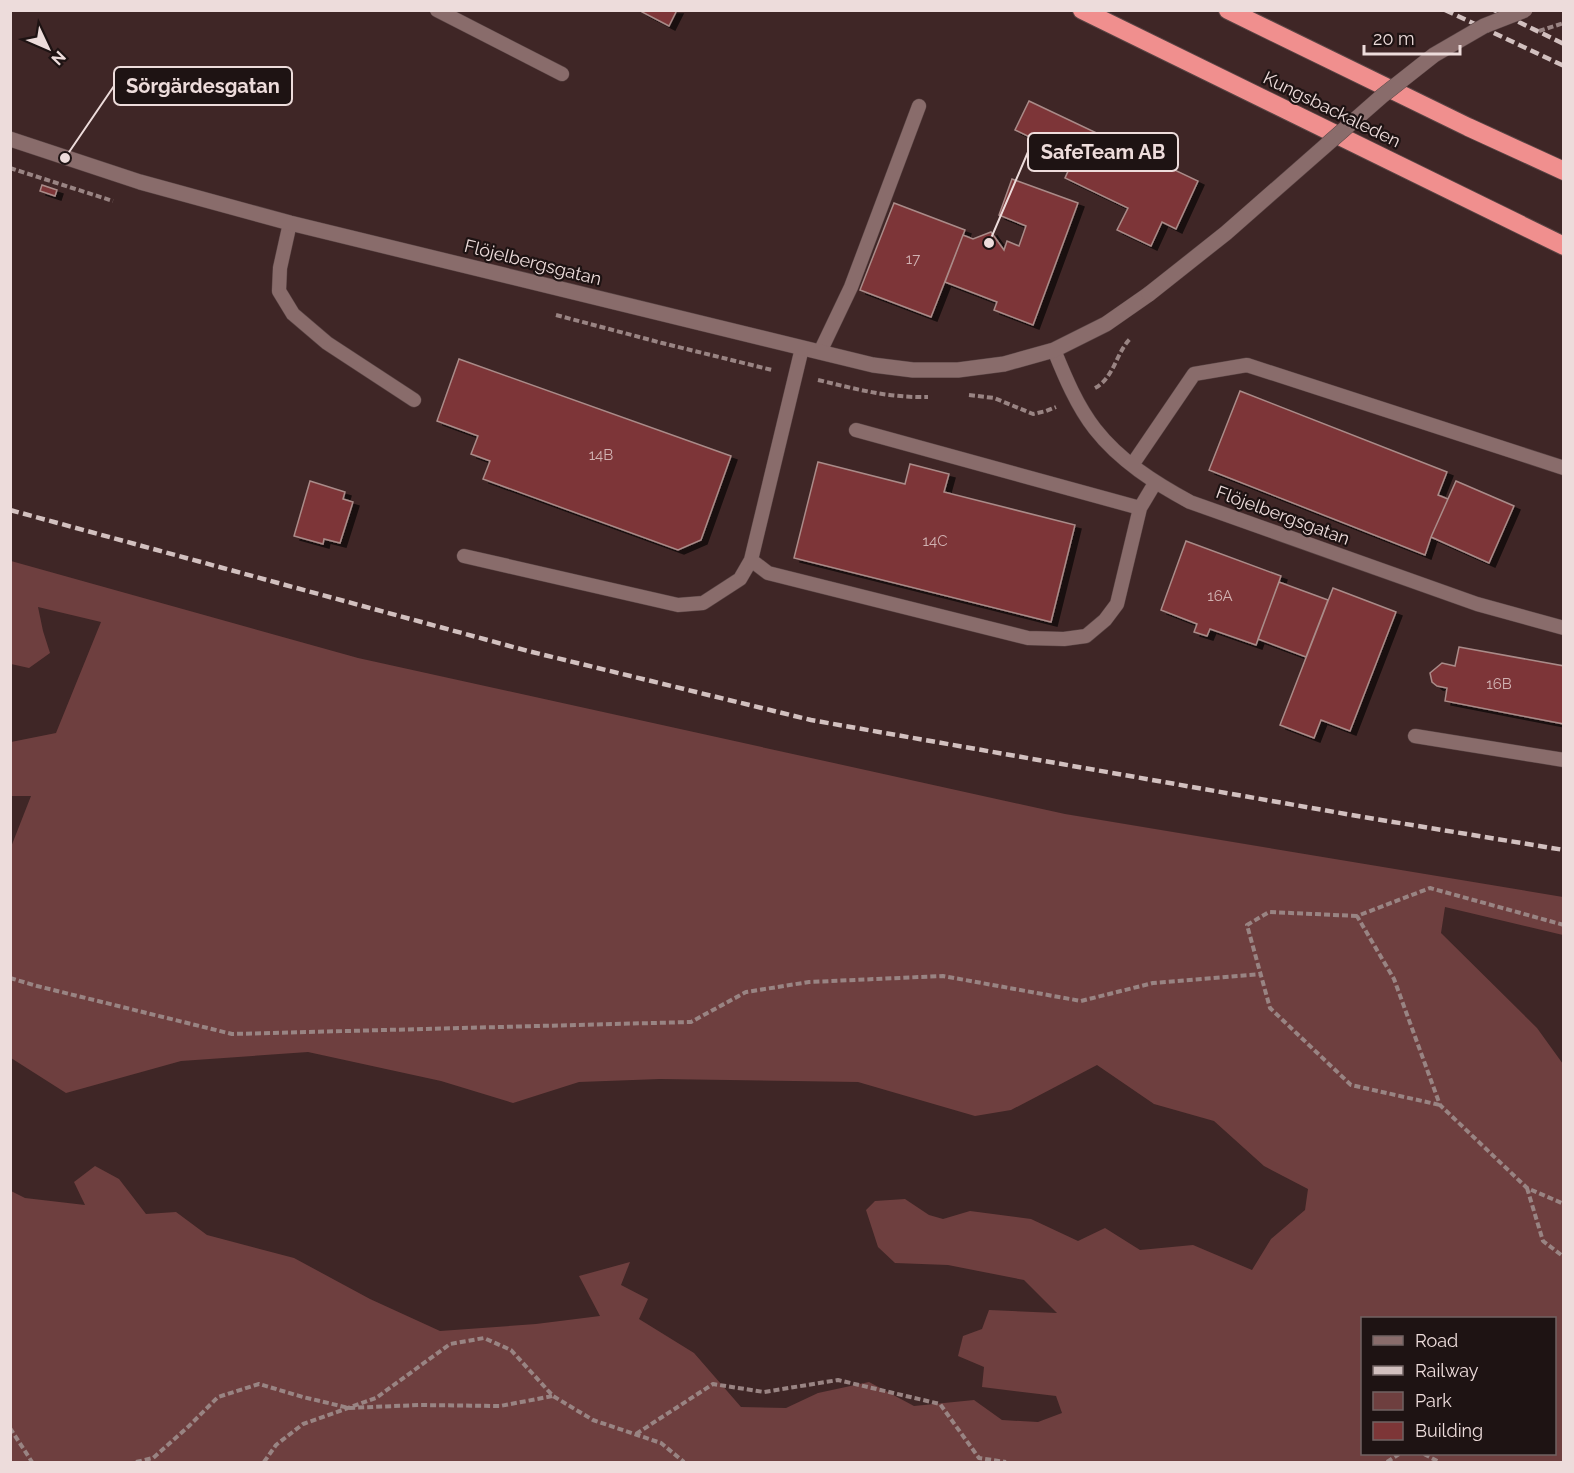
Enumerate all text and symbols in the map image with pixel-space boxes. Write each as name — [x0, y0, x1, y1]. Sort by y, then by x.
north arrow — [18, 18, 78, 78]
scale bar — [1364, 18, 1460, 56]
text: 20 m — [1373, 28, 1415, 49]
text: N — [47, 47, 70, 69]
callout: Sörgärdesgatan — [114, 67, 292, 105]
street label: Kungsbackaleden — [1260, 67, 1404, 151]
text: Sörgärdesgatan — [126, 74, 280, 98]
callout: SafeTeam AB — [1028, 133, 1178, 171]
text: SafeTeam AB — [1041, 140, 1165, 164]
street label: Flöjelbergsgatan — [462, 235, 604, 289]
house number: 17 — [906, 250, 920, 268]
house number: 14B — [589, 446, 613, 464]
street label: Flöjelbergsgatan — [1213, 481, 1353, 549]
house number: 14C — [923, 532, 947, 550]
house number: 16A — [1207, 587, 1233, 605]
house number: 16B — [1486, 675, 1512, 693]
legend — [1361, 1317, 1556, 1455]
text: Road — [1415, 1330, 1458, 1351]
text: Railway — [1415, 1360, 1479, 1381]
text: Park — [1415, 1390, 1452, 1411]
text: Building — [1415, 1420, 1483, 1441]

